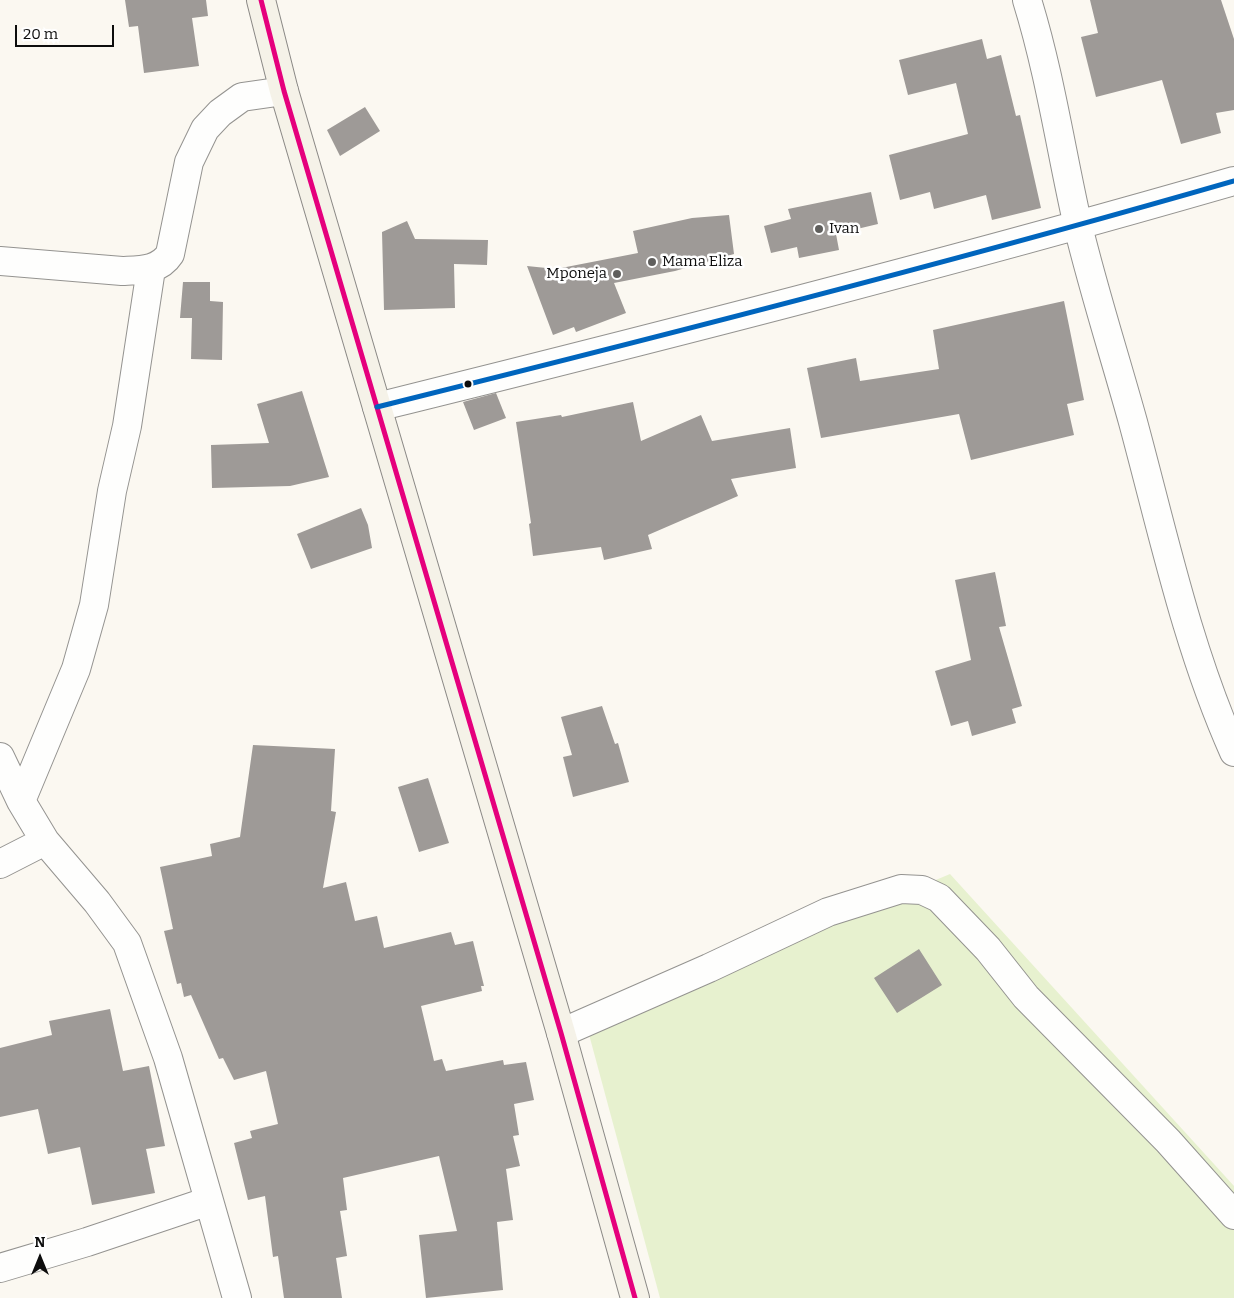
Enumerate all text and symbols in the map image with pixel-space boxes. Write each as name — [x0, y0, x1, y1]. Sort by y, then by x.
scale bar — [18, 15, 116, 47]
text: 20 m — [23, 25, 58, 43]
place label: Ivan — [829, 220, 859, 238]
marker: Ivan — [813, 223, 825, 235]
place label: Mama Eliza — [662, 253, 742, 271]
marker: Mama Eliza — [646, 256, 658, 268]
place label: Mponeja — [546, 265, 607, 283]
marker: Mponeja — [611, 268, 623, 280]
unlabelled marker — [463, 379, 473, 389]
north arrow — [15, 1233, 65, 1283]
text: N — [35, 1234, 45, 1251]

